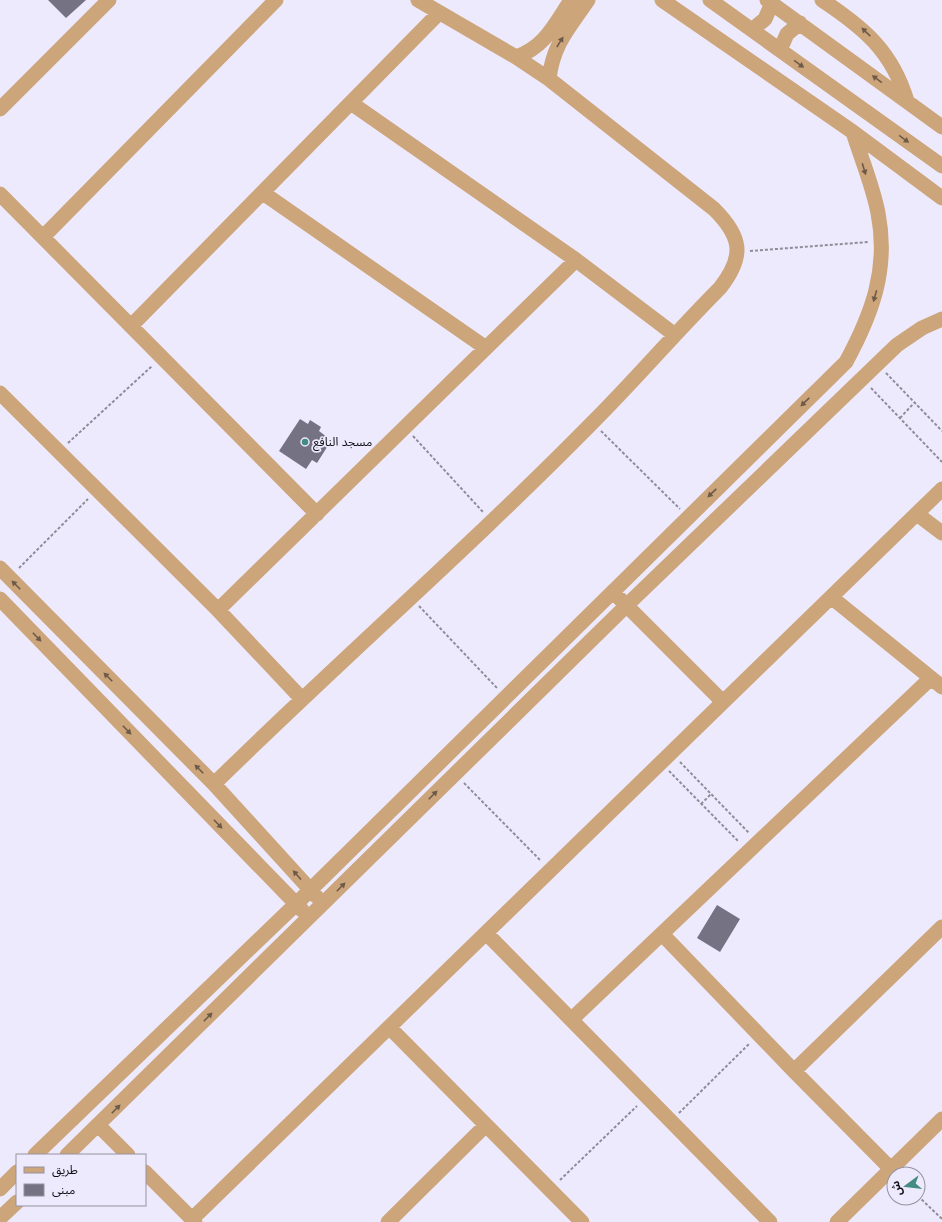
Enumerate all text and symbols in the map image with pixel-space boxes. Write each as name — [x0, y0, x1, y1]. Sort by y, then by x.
one-way arrow — [861, 27, 871, 37]
one-way arrow — [556, 36, 563, 48]
one-way arrow — [793, 60, 804, 68]
one-way arrow — [871, 75, 882, 83]
one-way arrow — [899, 135, 910, 143]
one-way arrow — [861, 163, 867, 175]
one-way arrow — [872, 290, 878, 302]
one-way arrow — [800, 397, 810, 407]
place label: مسجد النافع — [313, 434, 372, 451]
marker: مسجد النافع — [300, 437, 310, 447]
one-way arrow — [707, 488, 717, 498]
one-way arrow — [12, 580, 21, 590]
one-way arrow — [32, 632, 42, 642]
one-way arrow — [103, 672, 113, 682]
one-way arrow — [123, 725, 132, 735]
one-way arrow — [194, 764, 204, 774]
one-way arrow — [428, 790, 438, 800]
one-way arrow — [213, 819, 223, 829]
one-way arrow — [292, 870, 302, 880]
one-way arrow — [336, 882, 346, 892]
one-way arrow — [203, 1013, 213, 1022]
one-way arrow — [111, 1104, 121, 1114]
legend — [16, 1154, 146, 1206]
text: طريق — [52, 1162, 78, 1178]
north arrow — [886, 1166, 926, 1206]
text: ش — [888, 1179, 905, 1198]
text: مبنى — [52, 1182, 75, 1197]

